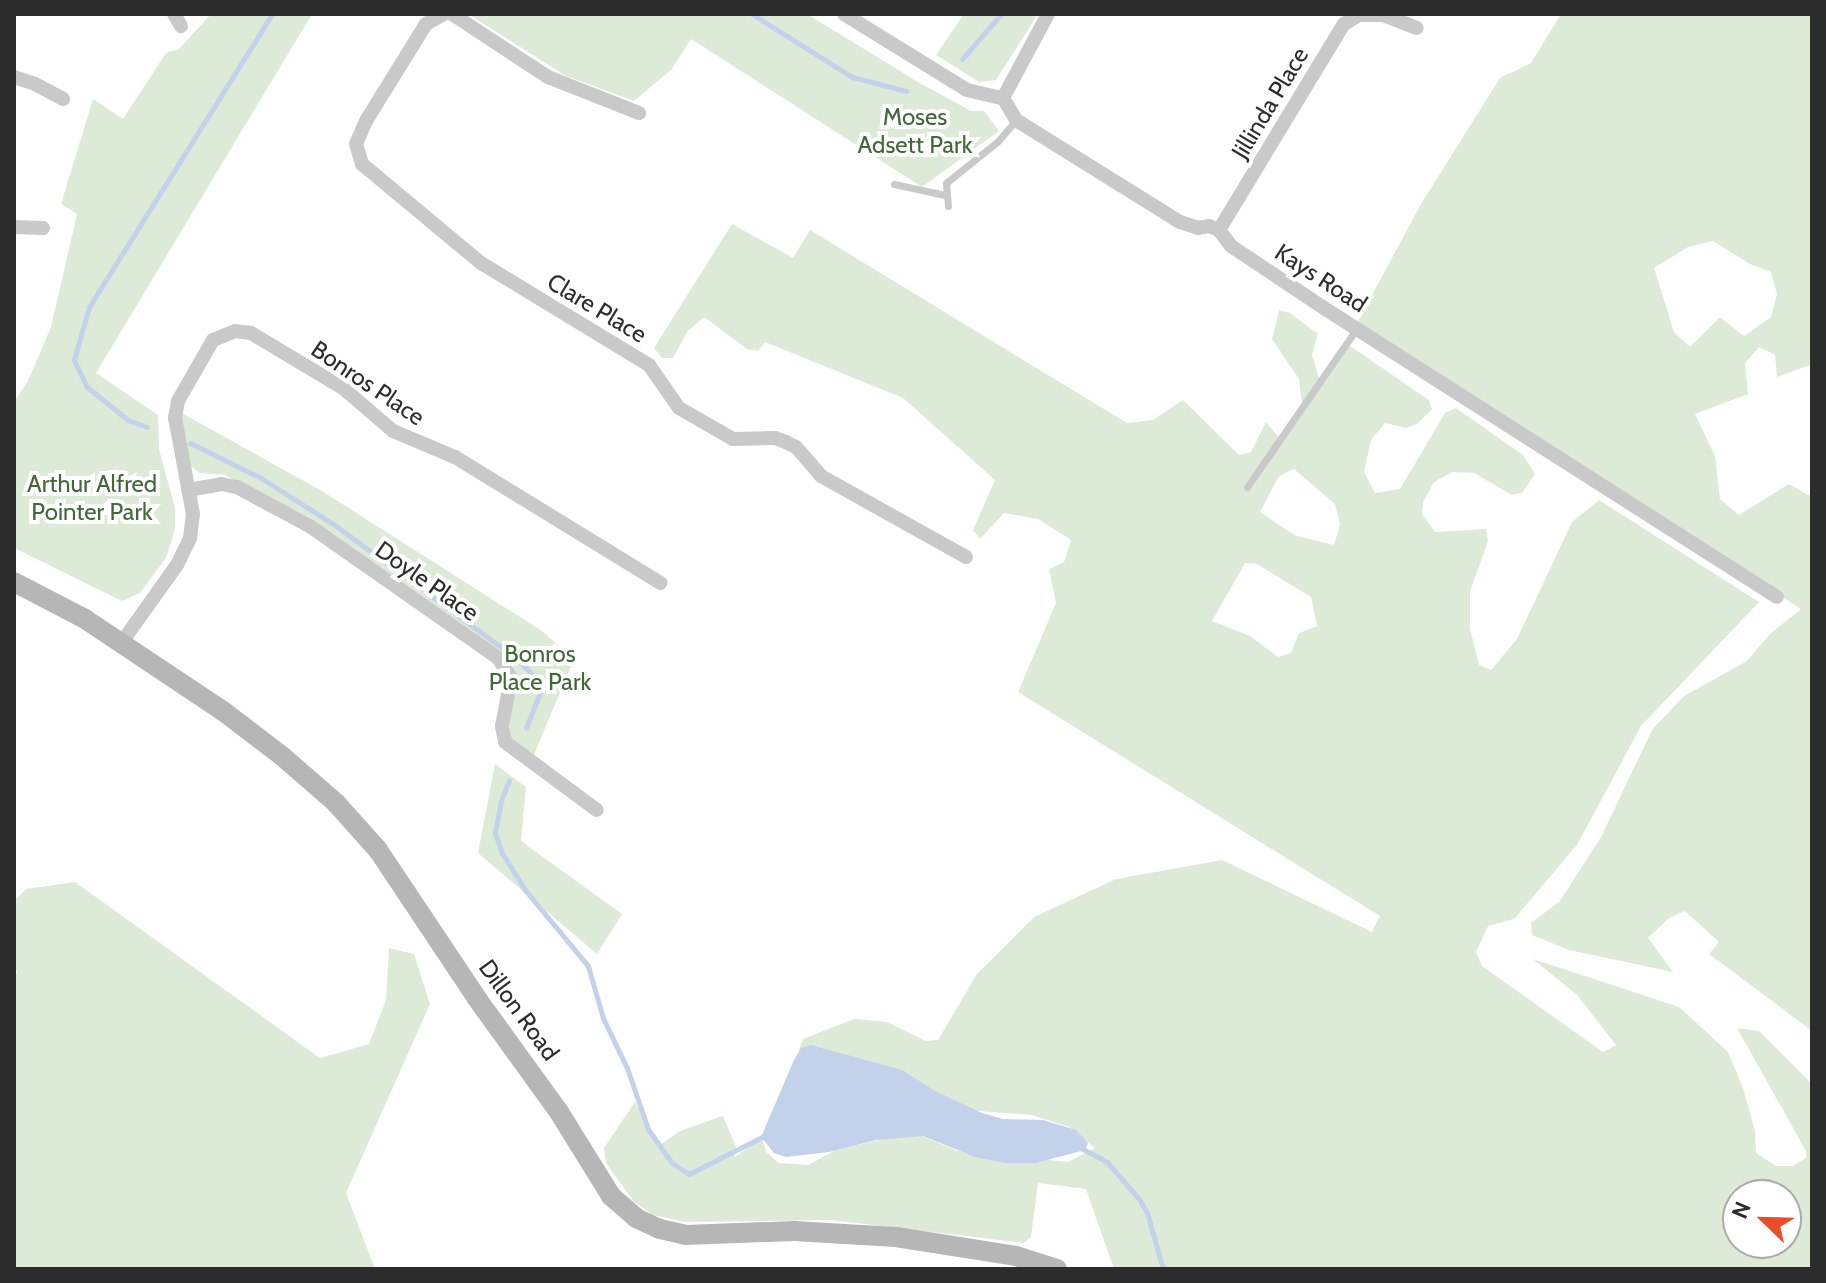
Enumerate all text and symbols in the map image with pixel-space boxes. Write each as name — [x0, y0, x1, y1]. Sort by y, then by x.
street label: Jillinda Place — [1225, 42, 1315, 164]
park label: Moses Adsett Park — [858, 103, 972, 159]
street label: Kays Road — [1270, 238, 1372, 318]
street label: Clare Place — [542, 267, 652, 349]
street label: Bonros Place — [306, 335, 430, 431]
park label: Arthur Alfred Pointer Park — [27, 470, 157, 526]
street label: Doyle Place — [370, 535, 484, 627]
park label: Bonros Place Park — [489, 640, 591, 696]
street label: Dillon Road — [473, 954, 565, 1066]
north arrow — [1722, 1179, 1802, 1259]
text: N — [1726, 1198, 1757, 1223]

